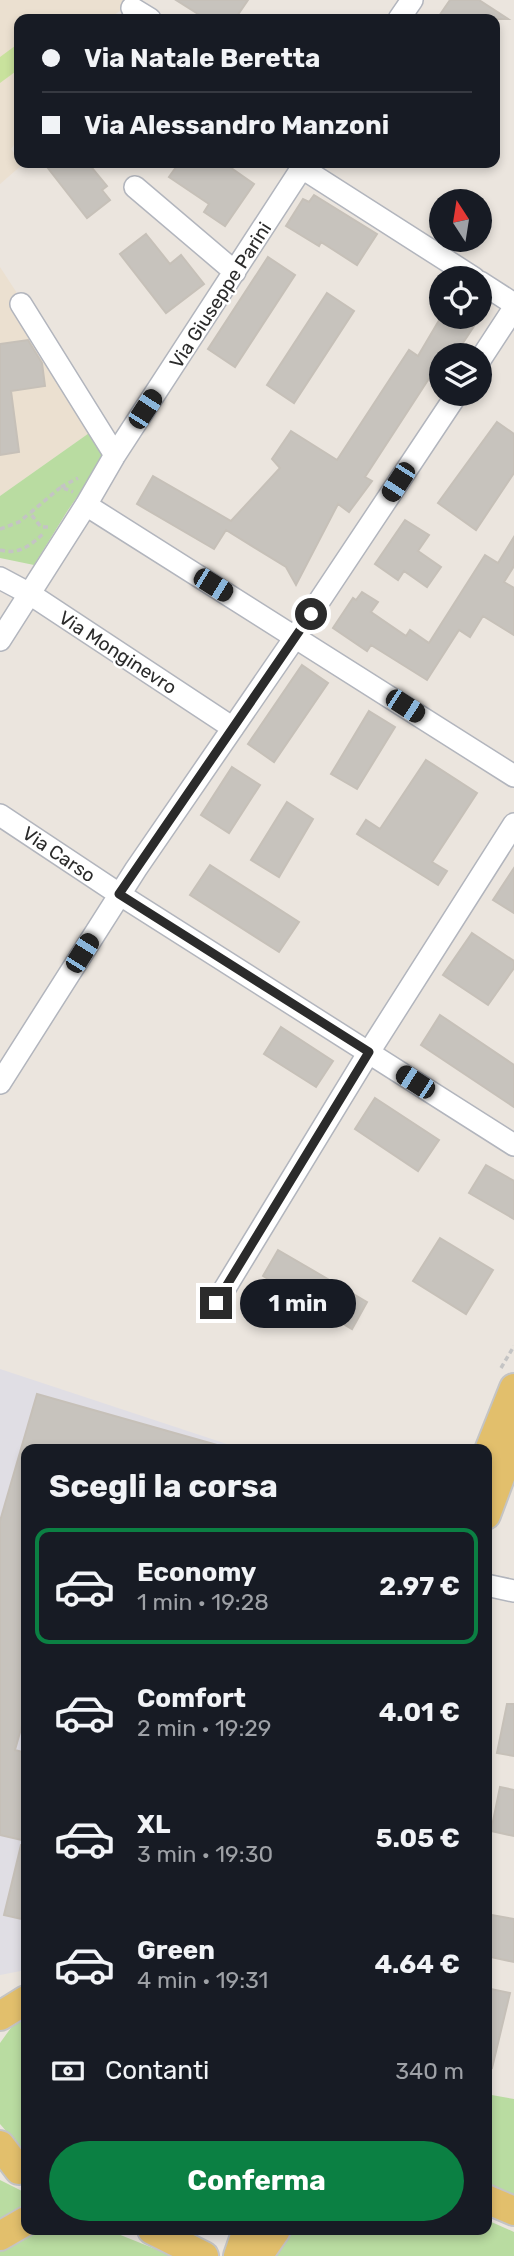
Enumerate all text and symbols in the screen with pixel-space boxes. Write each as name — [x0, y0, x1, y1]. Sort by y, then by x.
text: Via Natale Beretta — [84, 43, 320, 74]
text: Via Alessandro Manzoni — [84, 110, 389, 141]
north arrow — [429, 189, 492, 252]
map controls — [429, 189, 492, 406]
street label: Via Giuseppe Parini — [165, 218, 276, 373]
button: locate — [429, 266, 492, 329]
button: layers — [429, 343, 492, 406]
car — [125, 386, 166, 432]
car — [378, 459, 419, 505]
car — [190, 565, 237, 605]
route start — [295, 598, 327, 630]
street label: Via Monginevro — [54, 606, 181, 699]
car — [382, 686, 429, 726]
street label: Via Carso — [18, 822, 100, 887]
car — [62, 930, 103, 976]
car — [392, 1062, 439, 1102]
callout: 1 min — [241, 1278, 356, 1328]
route end — [200, 1287, 232, 1319]
text: 1 min — [269, 1289, 327, 1317]
text: Scegli la corsa — [49, 1467, 278, 1505]
icon: car — [53, 1555, 116, 1618]
text: Economy — [137, 1557, 256, 1588]
text: 2.97 € — [379, 1571, 460, 1602]
text: 1 min · 19:28 — [137, 1588, 269, 1616]
icon: car — [53, 1681, 116, 1744]
text: Comfort — [137, 1683, 246, 1714]
text: 4.01 € — [379, 1697, 460, 1728]
text: 2 min · 19:29 — [137, 1714, 271, 1742]
icon: car — [53, 1807, 116, 1870]
text: XL — [137, 1809, 170, 1840]
text: 5.05 € — [376, 1823, 460, 1854]
text: 3 min · 19:30 — [137, 1840, 273, 1868]
icon: car — [53, 1933, 116, 1996]
text: Green — [137, 1935, 215, 1966]
text: 4.64 € — [375, 1949, 460, 1980]
text: 4 min · 19:31 — [137, 1966, 268, 1994]
icon: cash — [49, 2052, 87, 2090]
text: Contanti — [105, 2055, 209, 2086]
text: 340 m — [395, 2057, 464, 2085]
button: Conferma — [49, 2141, 464, 2221]

